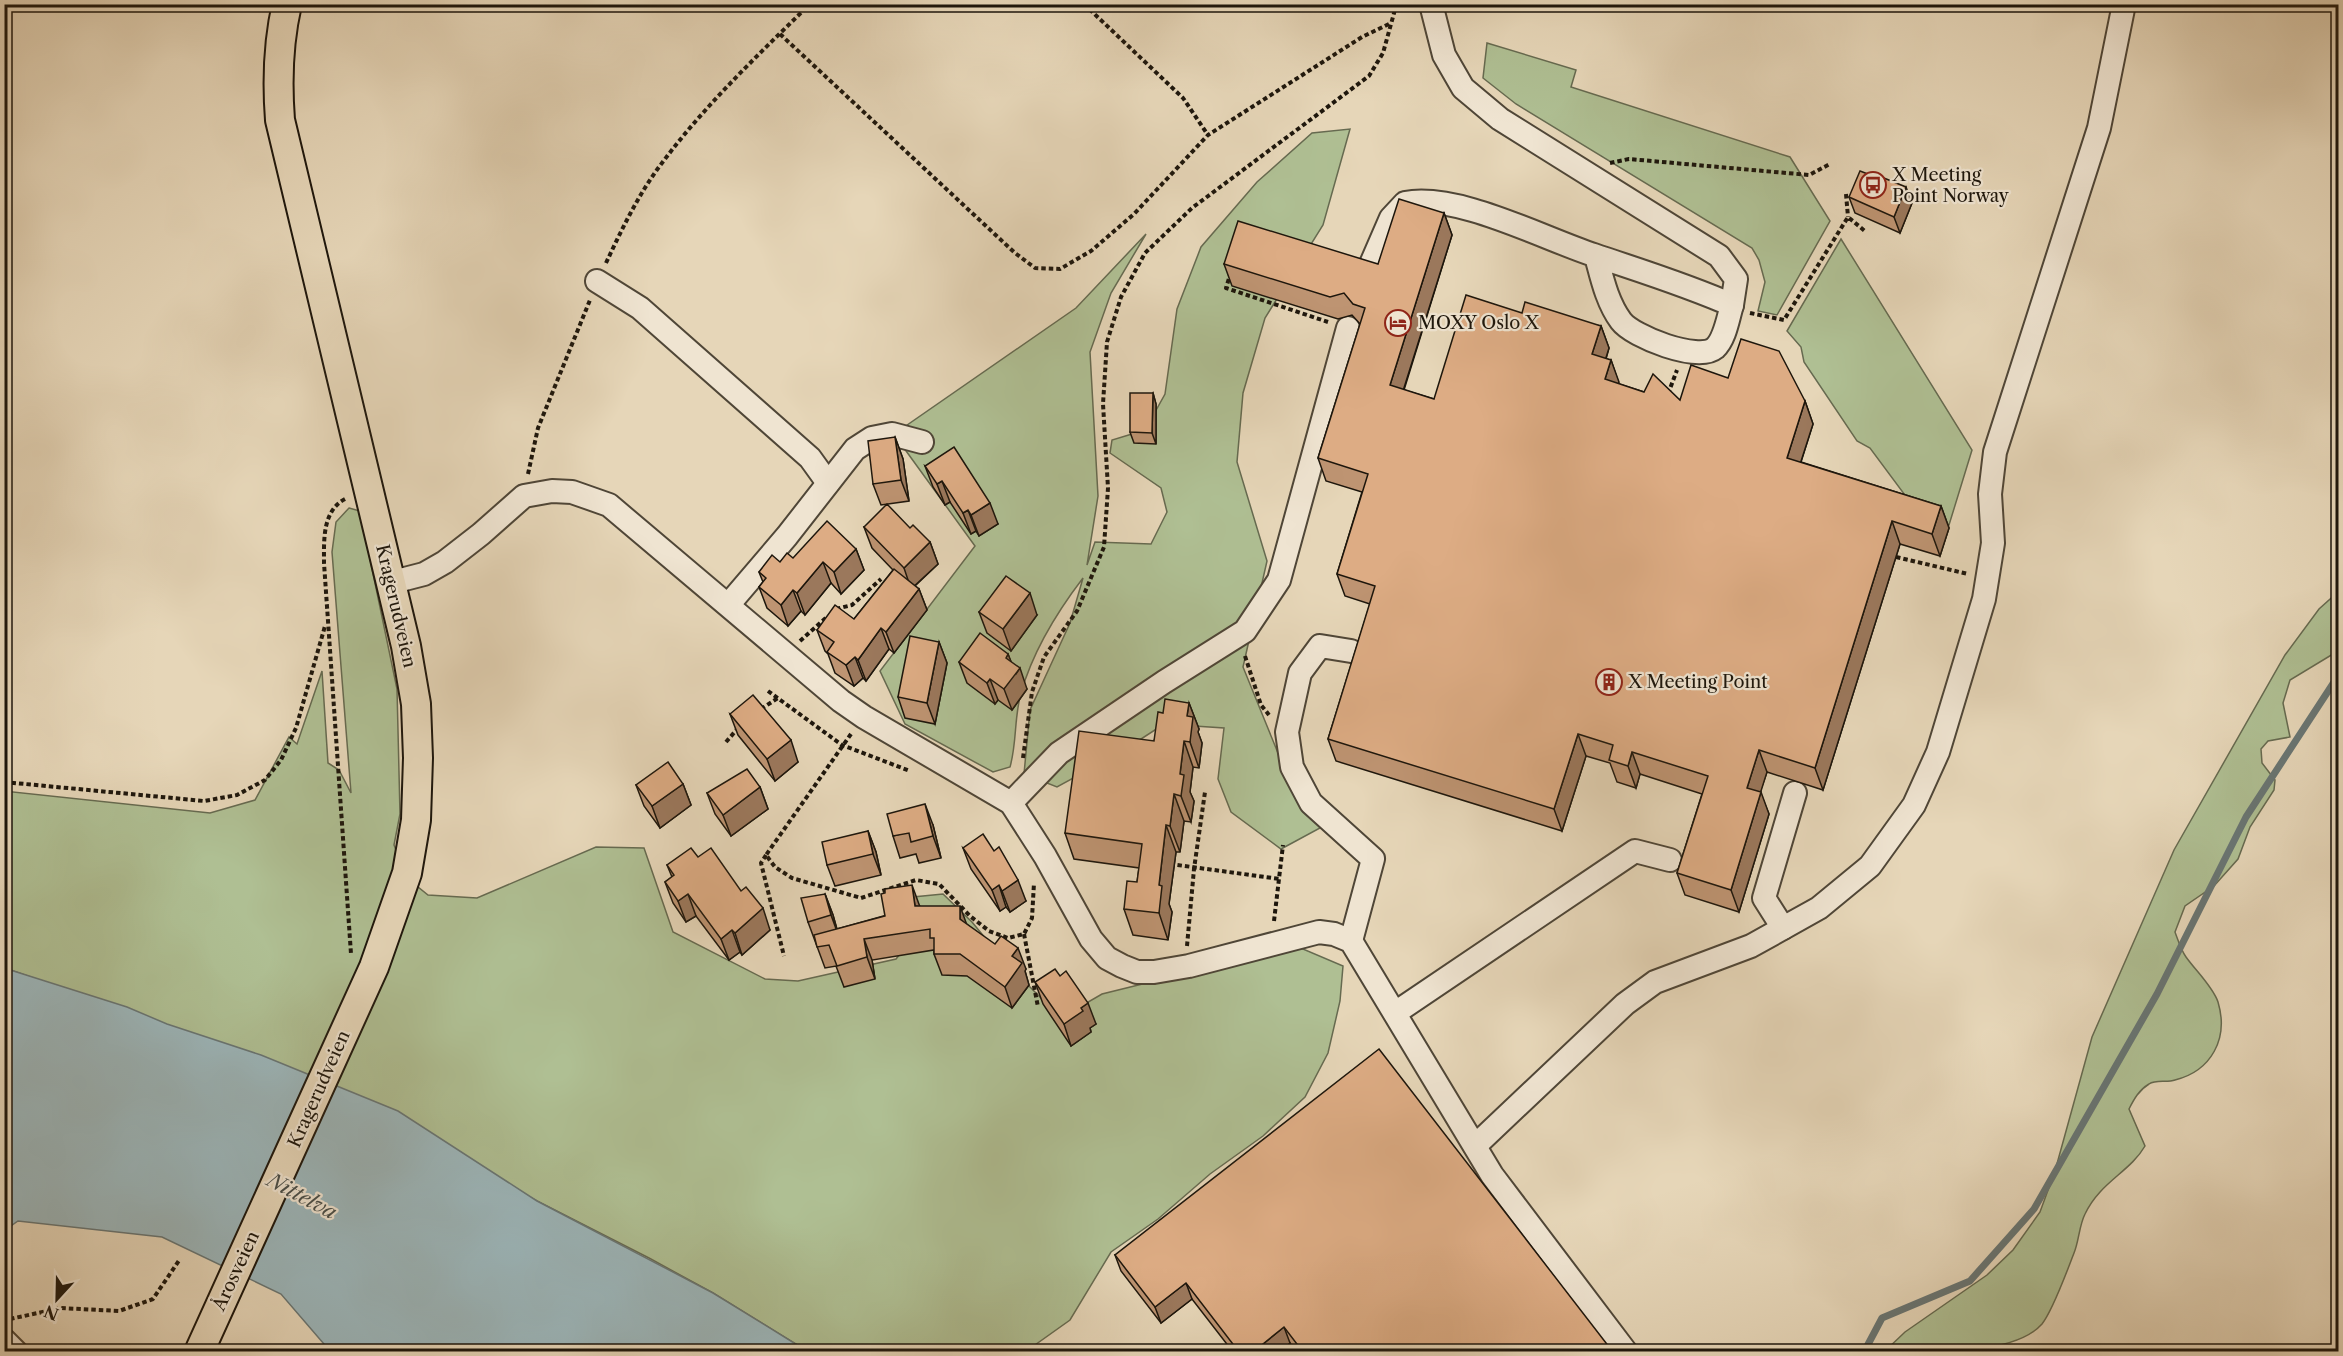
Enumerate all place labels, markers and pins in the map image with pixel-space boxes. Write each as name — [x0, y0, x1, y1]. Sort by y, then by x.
place label: X Meeting Point Norway — [1891, 164, 2010, 207]
bus stop icon: X Meeting Point Norway — [1858, 170, 1888, 200]
hotel icon: MOXY Oslo X — [1383, 308, 1413, 338]
place label: MOXY Oslo X — [1418, 312, 1540, 334]
building icon: X Meeting Point — [1594, 667, 1624, 697]
place label: X Meeting Point — [1627, 671, 1768, 693]

